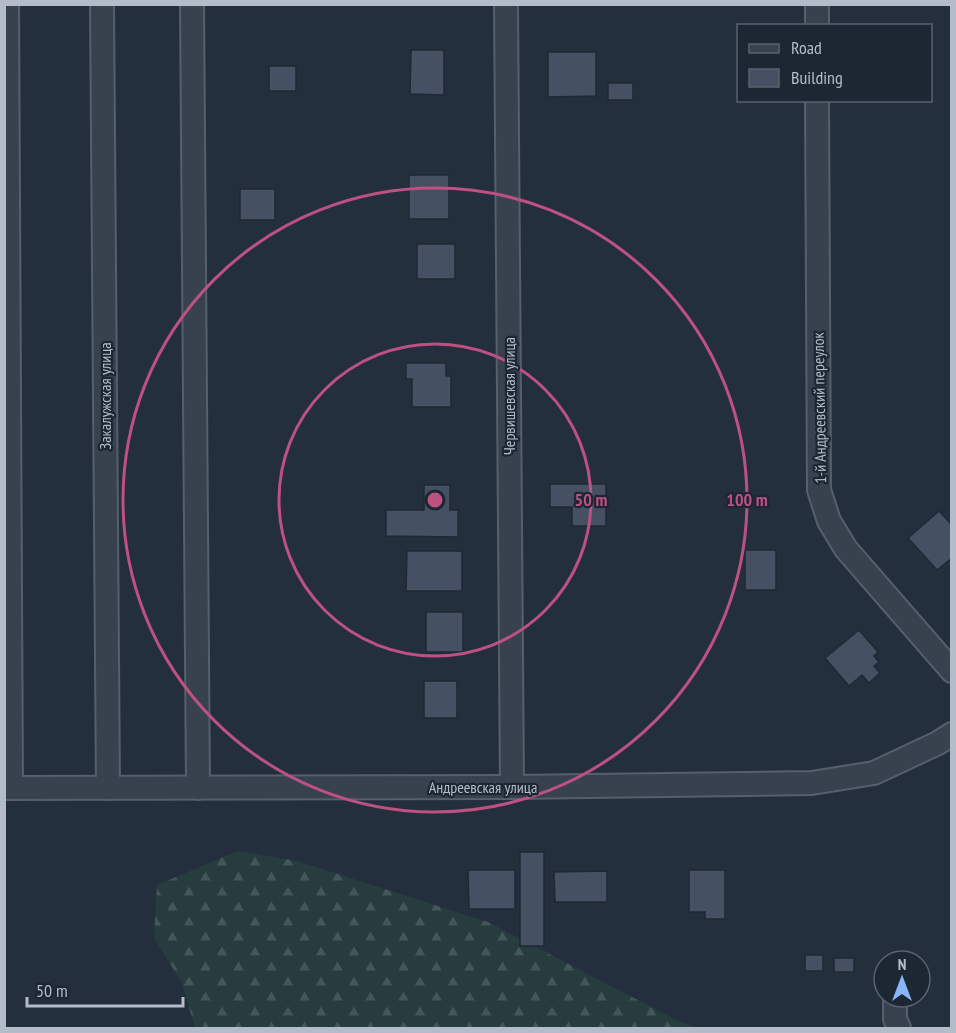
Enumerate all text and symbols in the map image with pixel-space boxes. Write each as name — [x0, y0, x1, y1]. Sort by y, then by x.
legend — [737, 24, 932, 102]
text: Road — [791, 36, 822, 59]
text: Building — [791, 66, 843, 89]
street label: 1-й Андреевский переулок — [808, 331, 830, 484]
street label: Червишевская улица — [499, 337, 519, 455]
street label: Закалужская улица — [95, 342, 115, 450]
text: 50 m — [575, 488, 607, 511]
text: 100 m — [726, 488, 768, 511]
centre of rings — [425, 490, 445, 510]
street label: Андреевская улица — [429, 777, 537, 797]
north arrow — [872, 949, 932, 1009]
text: N — [898, 954, 906, 974]
scale bar — [27, 970, 183, 1008]
text: 50 m — [36, 979, 68, 1002]

